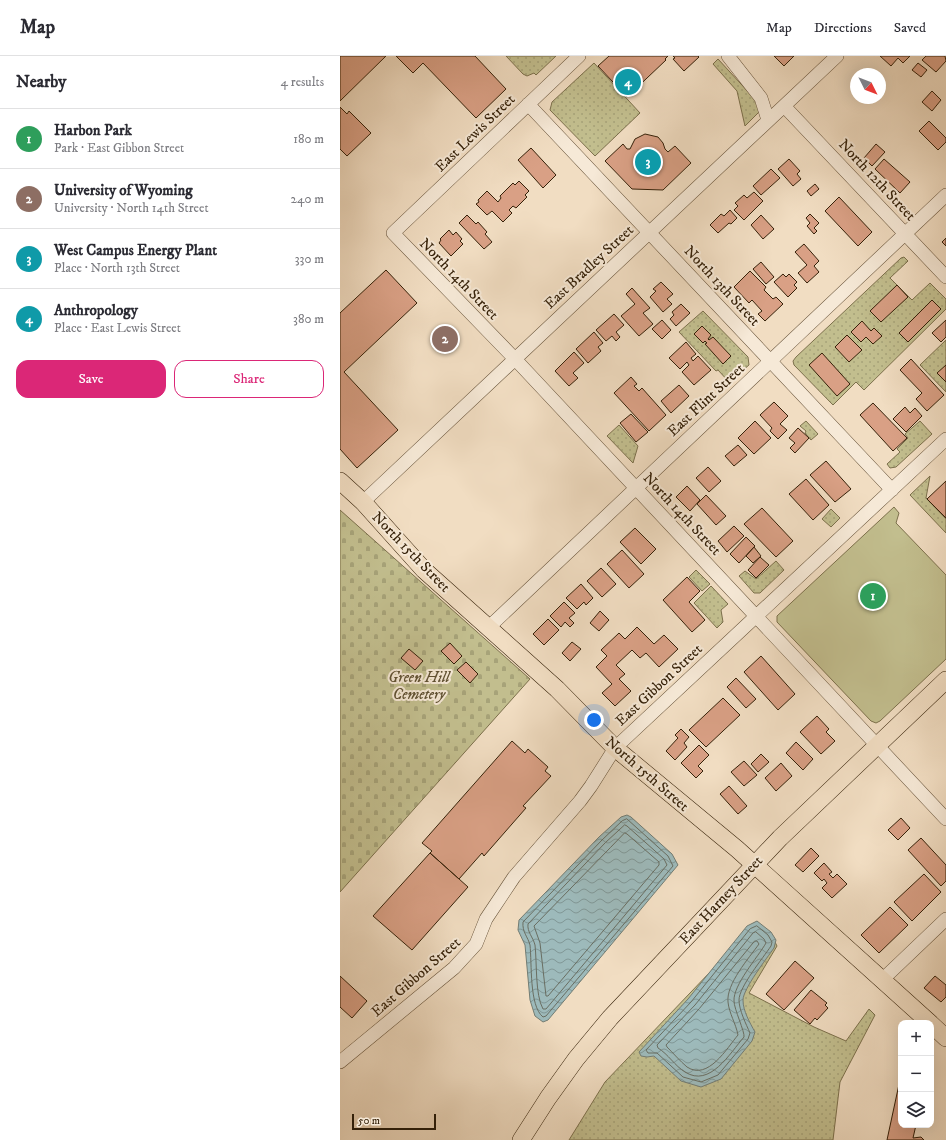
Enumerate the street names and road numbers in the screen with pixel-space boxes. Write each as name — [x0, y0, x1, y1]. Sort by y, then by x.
street label: East Lewis Street — [431, 90, 519, 176]
street label: North 12th Street — [834, 135, 920, 225]
street label: East Bradley Street — [540, 221, 638, 313]
street label: North 14th Street — [415, 234, 503, 324]
street label: North 13th Street — [680, 242, 764, 330]
street label: East Flint Street — [663, 359, 749, 441]
street label: North 14th Street — [639, 469, 725, 559]
street label: North 15th Street — [368, 508, 454, 596]
street label: East Gibbon Street — [611, 640, 707, 730]
street label: North 15th Street — [601, 732, 693, 816]
street label: East Harney Street — [675, 852, 767, 948]
street label: East Gibbon Street — [367, 933, 465, 1021]

